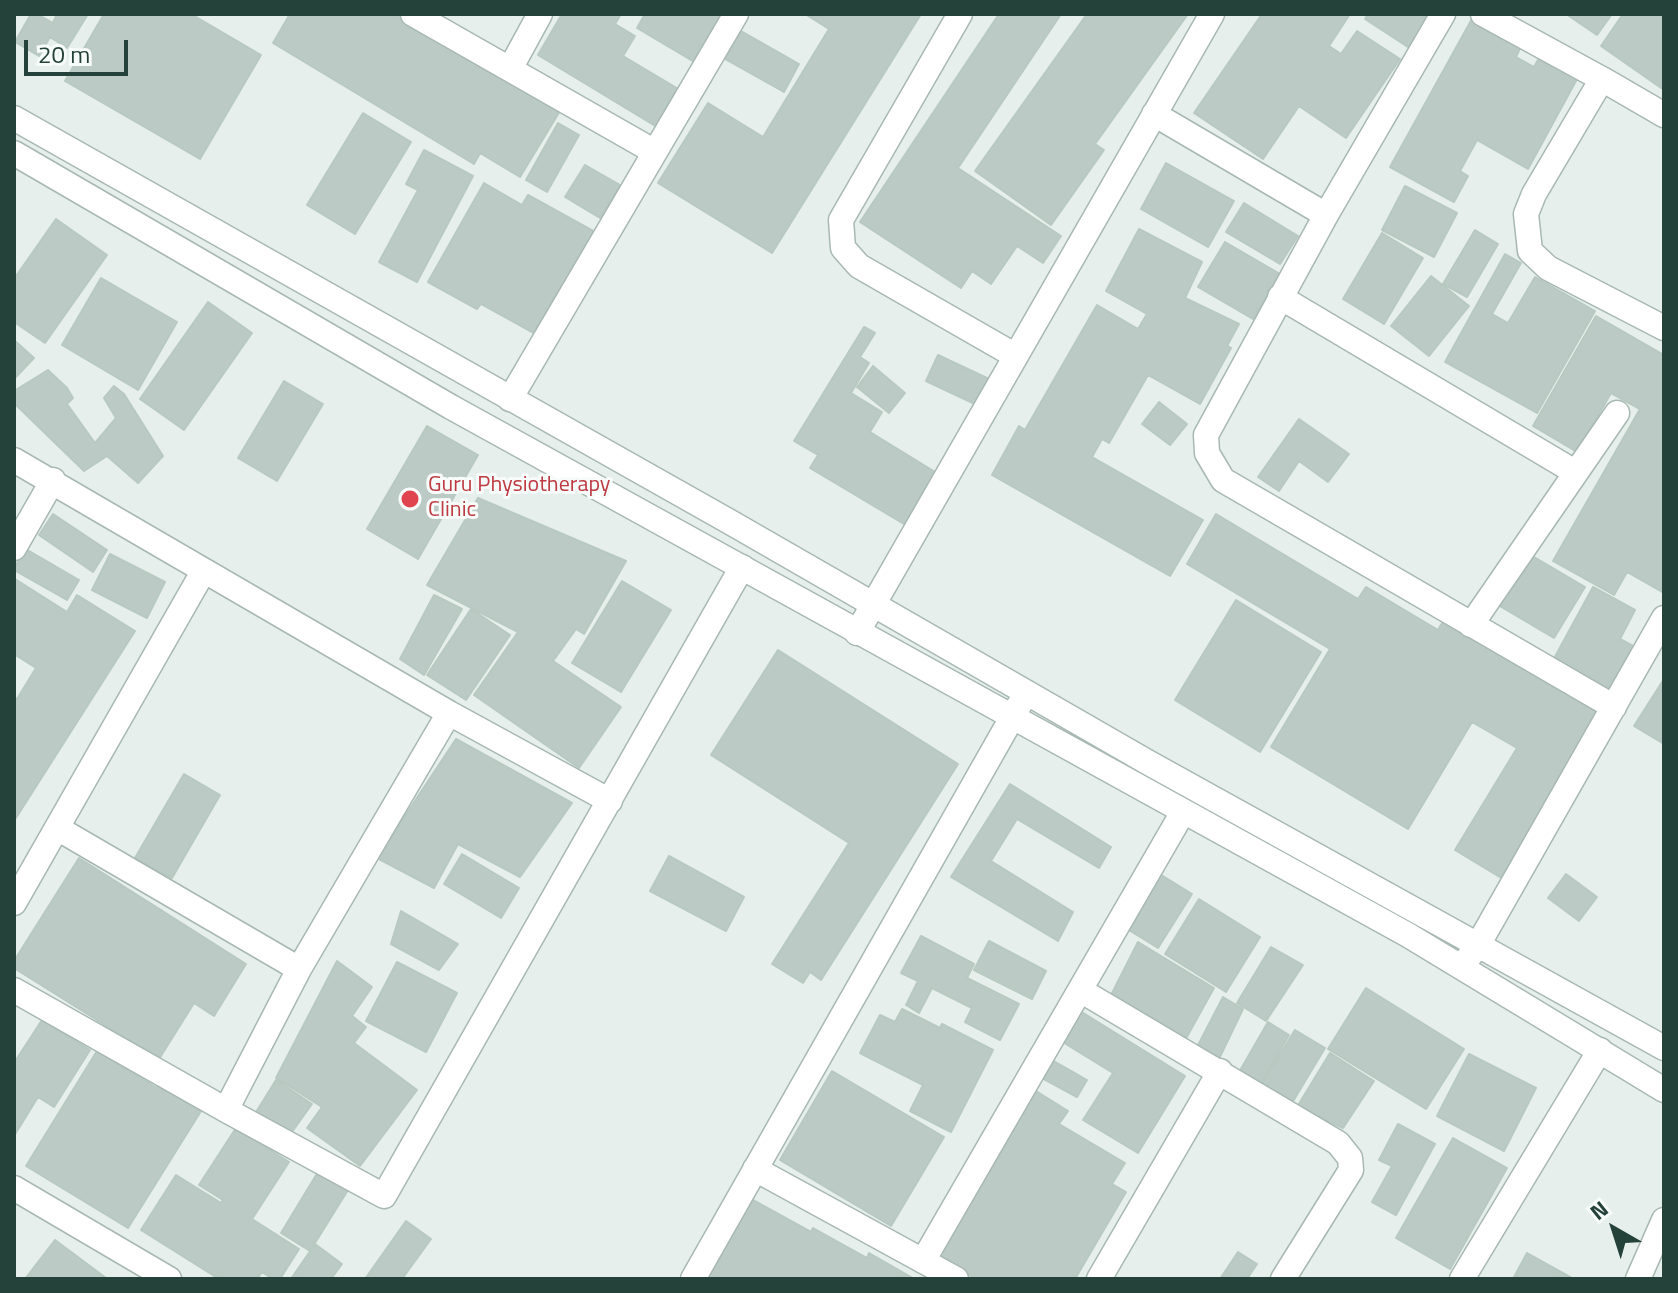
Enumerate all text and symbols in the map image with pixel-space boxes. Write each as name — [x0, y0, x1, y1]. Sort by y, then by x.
scale bar — [28, 24, 132, 74]
text: 20 m — [38, 36, 90, 72]
place label: Guru Physiotherapy Clinic — [428, 473, 610, 524]
marker: Guru Physiotherapy Clinic — [399, 488, 421, 510]
north arrow — [1574, 1189, 1654, 1269]
text: N — [1582, 1192, 1616, 1228]

